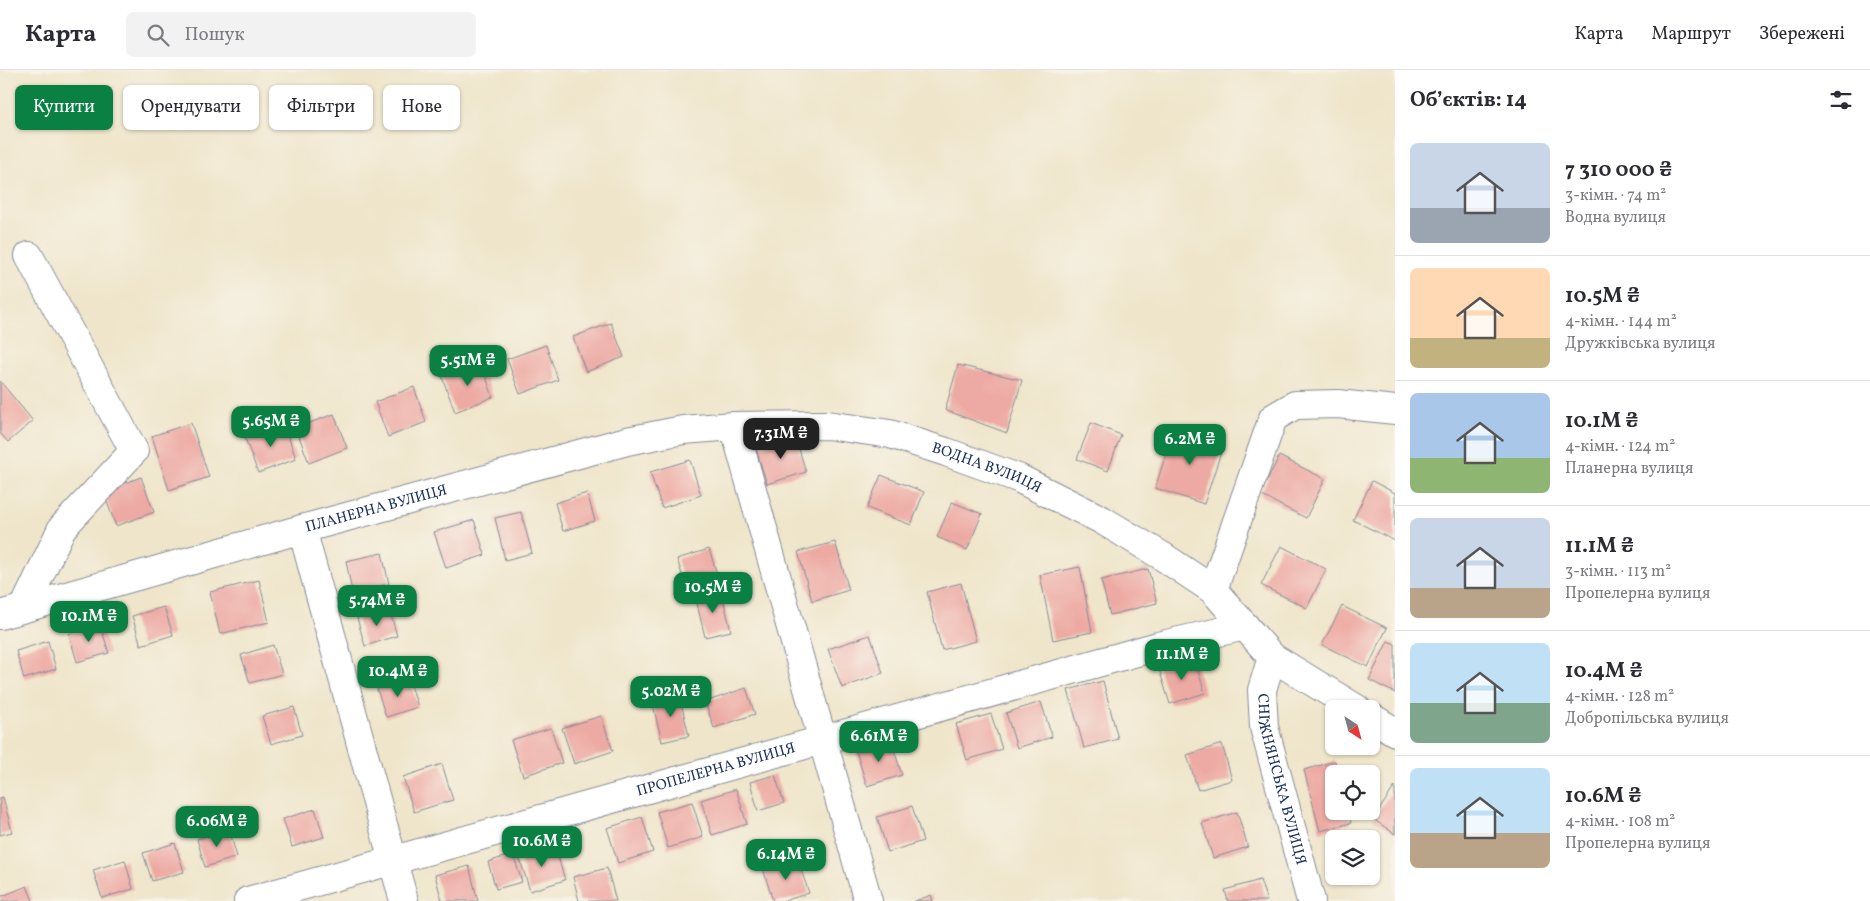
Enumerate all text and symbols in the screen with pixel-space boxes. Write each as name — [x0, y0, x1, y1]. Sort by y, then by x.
search box — [126, 12, 476, 57]
text: Карта — [25, 18, 96, 52]
icon: search — [144, 21, 172, 49]
text: Пошук — [184, 22, 245, 48]
text: Карта — [1575, 22, 1623, 47]
text: Маршрут — [1651, 22, 1731, 47]
text: Збережені — [1759, 22, 1845, 47]
chip: Купити — [15, 85, 113, 130]
chip: Орендувати — [123, 85, 259, 130]
chip: Фільтри — [269, 85, 373, 130]
chip: Нове — [383, 85, 460, 130]
text: Об’єктів: 14 — [1410, 86, 1527, 115]
icon: filters — [1827, 86, 1855, 114]
text: 7 310 000 ₴ — [1565, 156, 1672, 185]
icon: home — [1450, 163, 1510, 223]
text: 3-кімн. · 74 m² — [1565, 185, 1666, 207]
text: Водна вулиця — [1565, 207, 1666, 229]
text: 10.5M ₴ — [1565, 282, 1640, 311]
icon: home — [1450, 288, 1510, 348]
text: 4-кімн. · 144 m² — [1565, 311, 1677, 333]
text: Дружківська вулиця — [1565, 333, 1715, 355]
pin: 5.51M ₴ — [422, 344, 514, 387]
text: 5.51M ₴ — [441, 350, 495, 372]
pin: 5.65M ₴ — [225, 406, 317, 448]
text: 10.1M ₴ — [1565, 407, 1638, 436]
text: 5.65M ₴ — [242, 411, 300, 433]
icon: home — [1450, 413, 1510, 473]
pin: 7.31M ₴ — [735, 418, 827, 460]
text: 7.31M ₴ — [754, 423, 808, 445]
pin: 6.2M ₴ — [1149, 424, 1231, 466]
text: 6.2M ₴ — [1165, 429, 1215, 451]
text: 4-кімн. · 124 m² — [1565, 436, 1675, 458]
street label: ВОДНА ВУЛИЦЯ — [929, 438, 1045, 499]
text: Планерна вулиця — [1565, 458, 1693, 480]
street label: ПЛАНЕРНА ВУЛИЦЯ — [303, 480, 450, 538]
text: 11.1M ₴ — [1565, 532, 1634, 561]
icon: home — [1450, 538, 1510, 598]
text: 3-кімн. · 113 m² — [1565, 561, 1671, 583]
pin: 10.5M ₴ — [667, 572, 759, 614]
text: 10.5M ₴ — [684, 577, 742, 599]
text: Пропелерна вулиця — [1565, 583, 1710, 605]
pin: 5.74M ₴ — [331, 584, 423, 627]
text: 5.74M ₴ — [349, 590, 405, 612]
pin: 10.1M ₴ — [43, 600, 135, 643]
text: 10.1M ₴ — [61, 606, 117, 628]
pin: 11.1M ₴ — [1136, 638, 1228, 681]
text: 11.1M ₴ — [1156, 644, 1208, 666]
pin: 10.4M ₴ — [352, 656, 444, 698]
text: 10.4M ₴ — [1565, 657, 1643, 686]
text: 10.4M ₴ — [368, 661, 428, 683]
icon: home — [1450, 663, 1510, 723]
pin: 5.02M ₴ — [625, 676, 717, 718]
text: 5.02M ₴ — [641, 681, 701, 703]
text: 4-кімн. · 128 m² — [1565, 686, 1674, 708]
street label: СНІЖНЯНСЬКА ВУЛИЦЯ — [1252, 693, 1311, 867]
north arrow — [1325, 700, 1380, 755]
map controls — [1325, 700, 1380, 885]
text: Добропільська вулиця — [1565, 708, 1729, 730]
pin: 6.61M ₴ — [833, 720, 925, 763]
text: 6.61M ₴ — [850, 726, 908, 748]
street label: ПРОПЕЛЕРНА ВУЛИЦЯ — [634, 738, 798, 802]
button: locate — [1325, 765, 1380, 820]
text: 10.6M ₴ — [1565, 782, 1642, 811]
icon: home — [1450, 788, 1510, 848]
pin: 6.06M ₴ — [171, 806, 263, 848]
text: 6.06M ₴ — [187, 811, 247, 833]
text: 4-кімн. · 108 m² — [1565, 811, 1675, 833]
pin: 10.6M ₴ — [496, 826, 588, 868]
button: layers — [1325, 830, 1380, 885]
text: 10.6M ₴ — [513, 831, 571, 853]
text: Пропелерна вулиця — [1565, 833, 1710, 855]
pin: 6.14M ₴ — [740, 838, 832, 881]
text: 6.14M ₴ — [757, 844, 815, 866]

